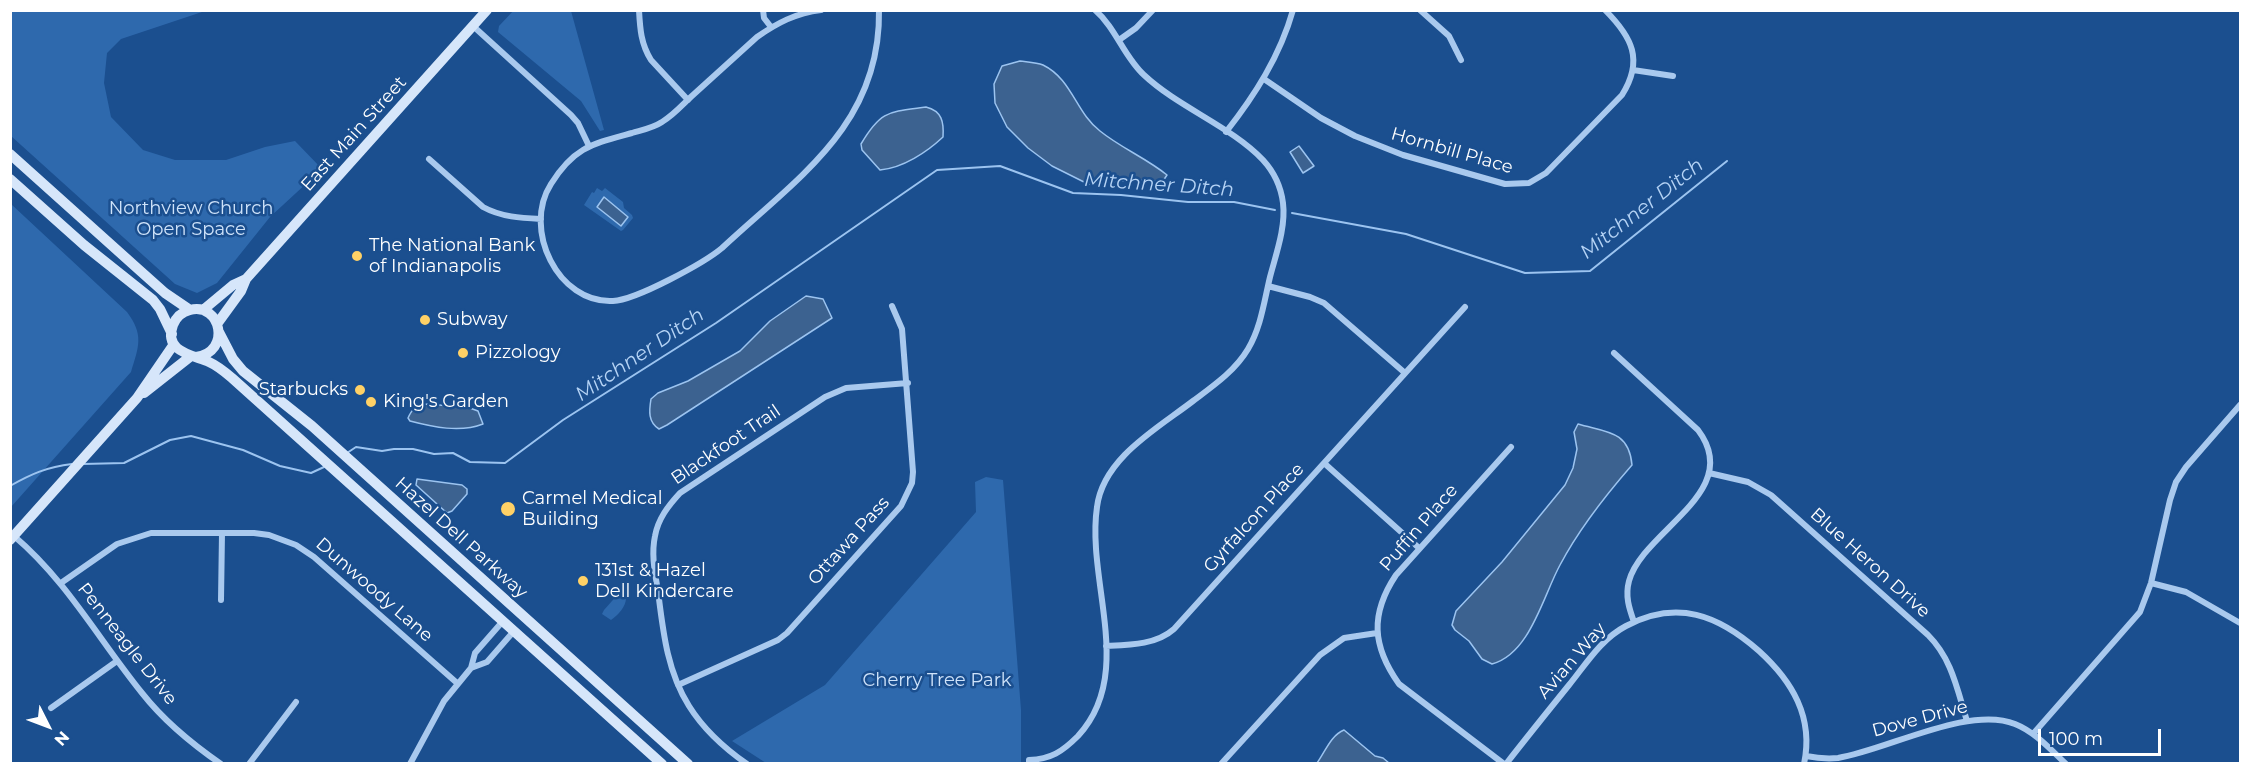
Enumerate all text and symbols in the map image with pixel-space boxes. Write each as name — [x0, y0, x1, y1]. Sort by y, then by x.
street label: East Main Street — [297, 72, 411, 196]
street label: Hornbill Place — [1389, 123, 1515, 179]
water label: Mitchner Ditch — [1576, 153, 1708, 265]
water label: Mitchner Ditch — [1083, 168, 1235, 202]
park label: Northview Church Open Space — [109, 198, 273, 240]
place label: The National Bank of Indianapolis — [369, 235, 535, 278]
marker: The National Bank of Indianapolis — [350, 249, 364, 263]
water label: Mitchner Ditch — [571, 303, 709, 407]
place label: Subway — [437, 309, 508, 331]
marker: Subway — [418, 313, 432, 327]
place label: Pizzology — [475, 342, 560, 364]
marker: Pizzology — [456, 346, 470, 360]
place label: Starbucks — [259, 379, 348, 401]
marker: Starbucks — [353, 383, 367, 397]
place label: King's Garden — [383, 391, 509, 413]
marker: King's Garden — [364, 395, 378, 409]
street label: Blackfoot Trail — [667, 400, 785, 490]
street label: Gyrfalcon Place — [1199, 459, 1309, 577]
street label: Hazel Dell Parkway — [390, 473, 532, 603]
street label: Puffin Place — [1375, 480, 1463, 576]
place label: Carmel Medical Building — [522, 488, 663, 530]
street label: Ottawa Pass — [804, 492, 894, 590]
marker: Carmel Medical Building — [499, 500, 517, 518]
street label: Blue Heron Drive — [1806, 503, 1934, 623]
street label: Dunwoody Lane — [311, 533, 437, 647]
place label: 131st & Hazel Dell Kindercare — [595, 560, 734, 602]
marker: 131st & Hazel Dell Kindercare — [576, 574, 590, 588]
street label: Penneagle Drive — [73, 579, 181, 709]
street label: Avian Way — [1533, 619, 1611, 703]
park label: Cherry Tree Park — [862, 670, 1012, 692]
north arrow — [18, 696, 78, 756]
street label: Dove Drive — [1870, 696, 1970, 742]
scale bar — [2041, 717, 2164, 755]
text: N — [50, 727, 73, 750]
text: 100 m — [2049, 728, 2103, 750]

